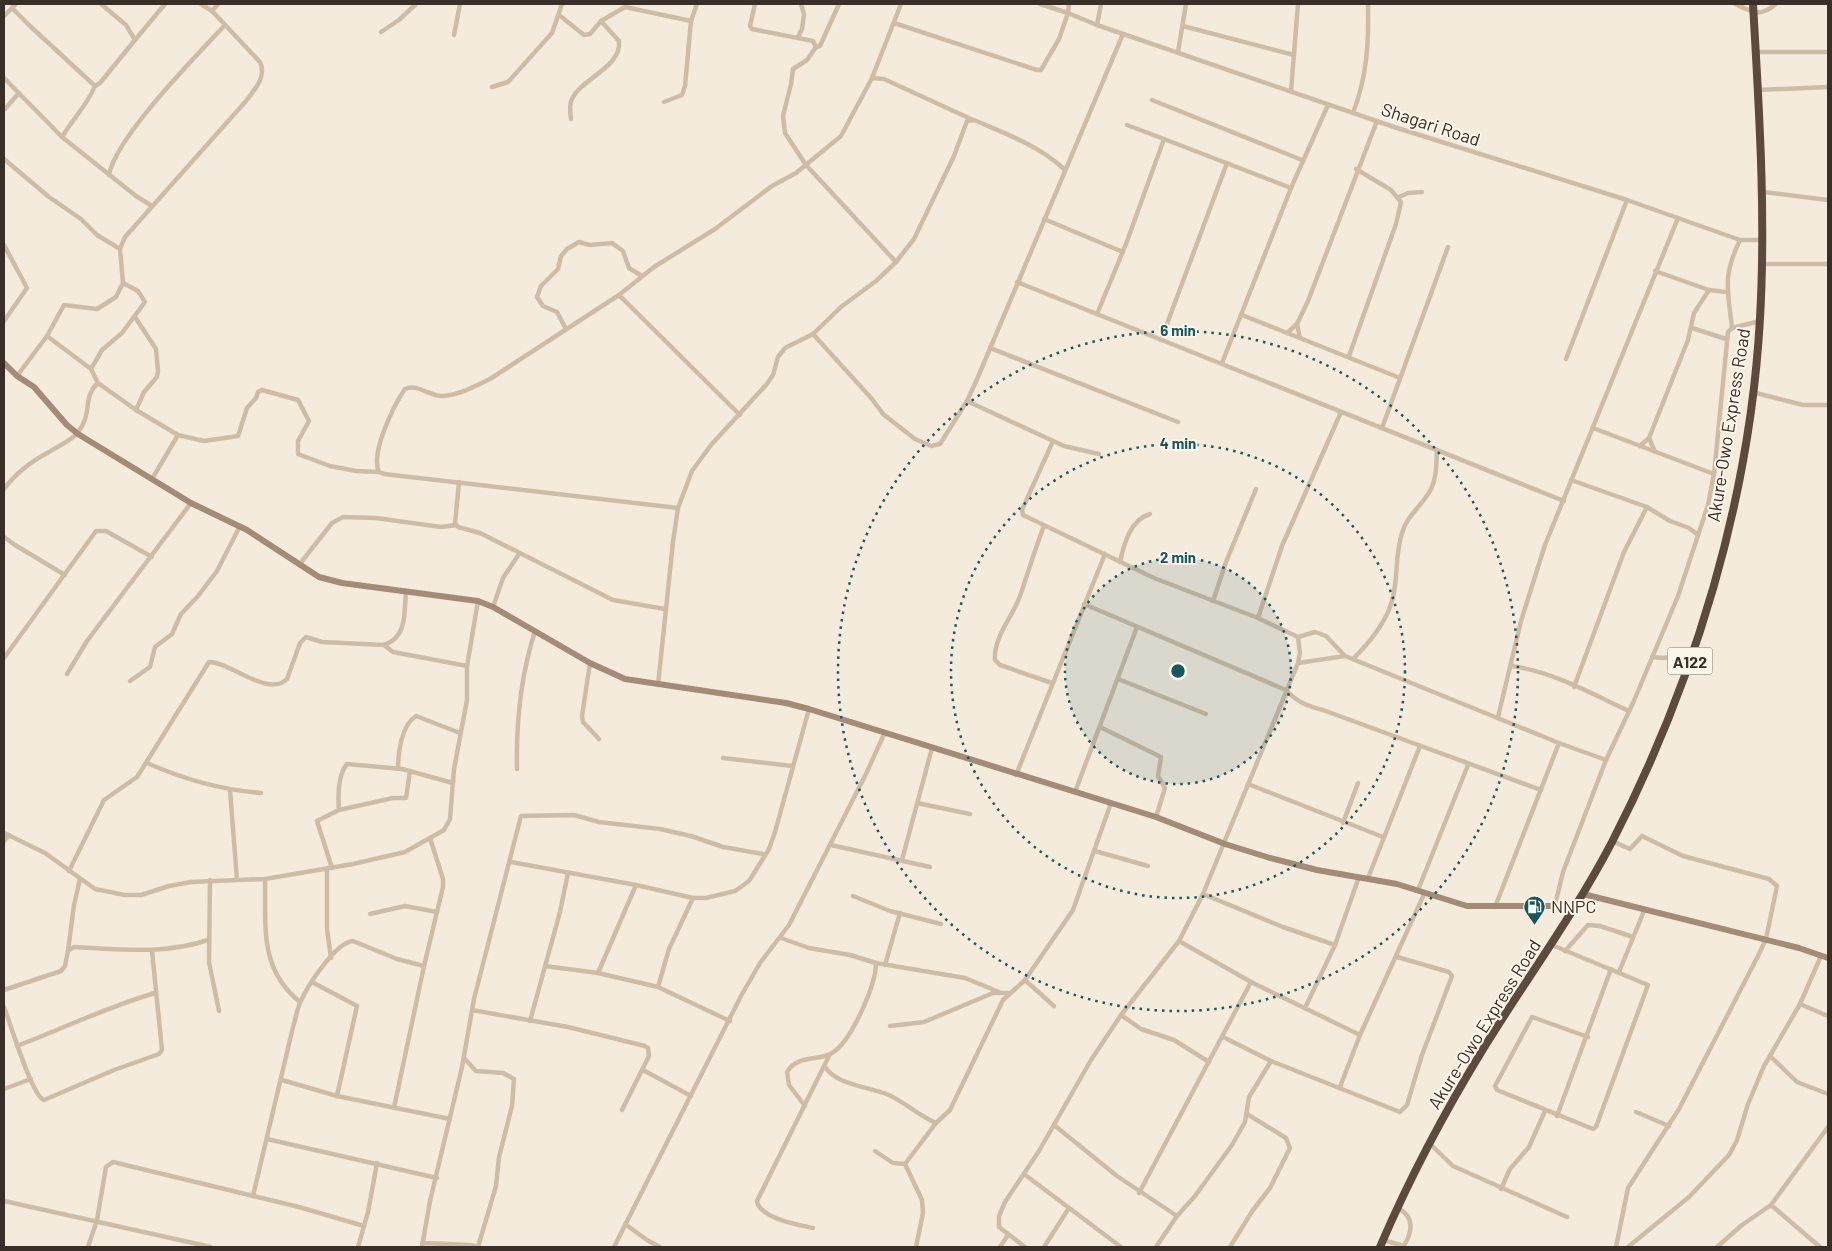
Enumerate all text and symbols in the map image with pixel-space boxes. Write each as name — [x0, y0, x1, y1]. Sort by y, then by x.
street label: Shagari Road — [1379, 98, 1483, 150]
text: 6 min — [1160, 321, 1196, 339]
street label: Akure-Owo Express Road — [1702, 327, 1754, 523]
text: 4 min — [1160, 434, 1196, 452]
text: 2 min — [1160, 548, 1196, 566]
road number: A122 — [1668, 648, 1712, 674]
centre of rings — [1169, 662, 1187, 680]
fuel station icon: NNPC — [1523, 894, 1547, 925]
place label: NNPC — [1551, 895, 1596, 917]
street label: Akure-Owo Express Road — [1423, 935, 1545, 1113]

